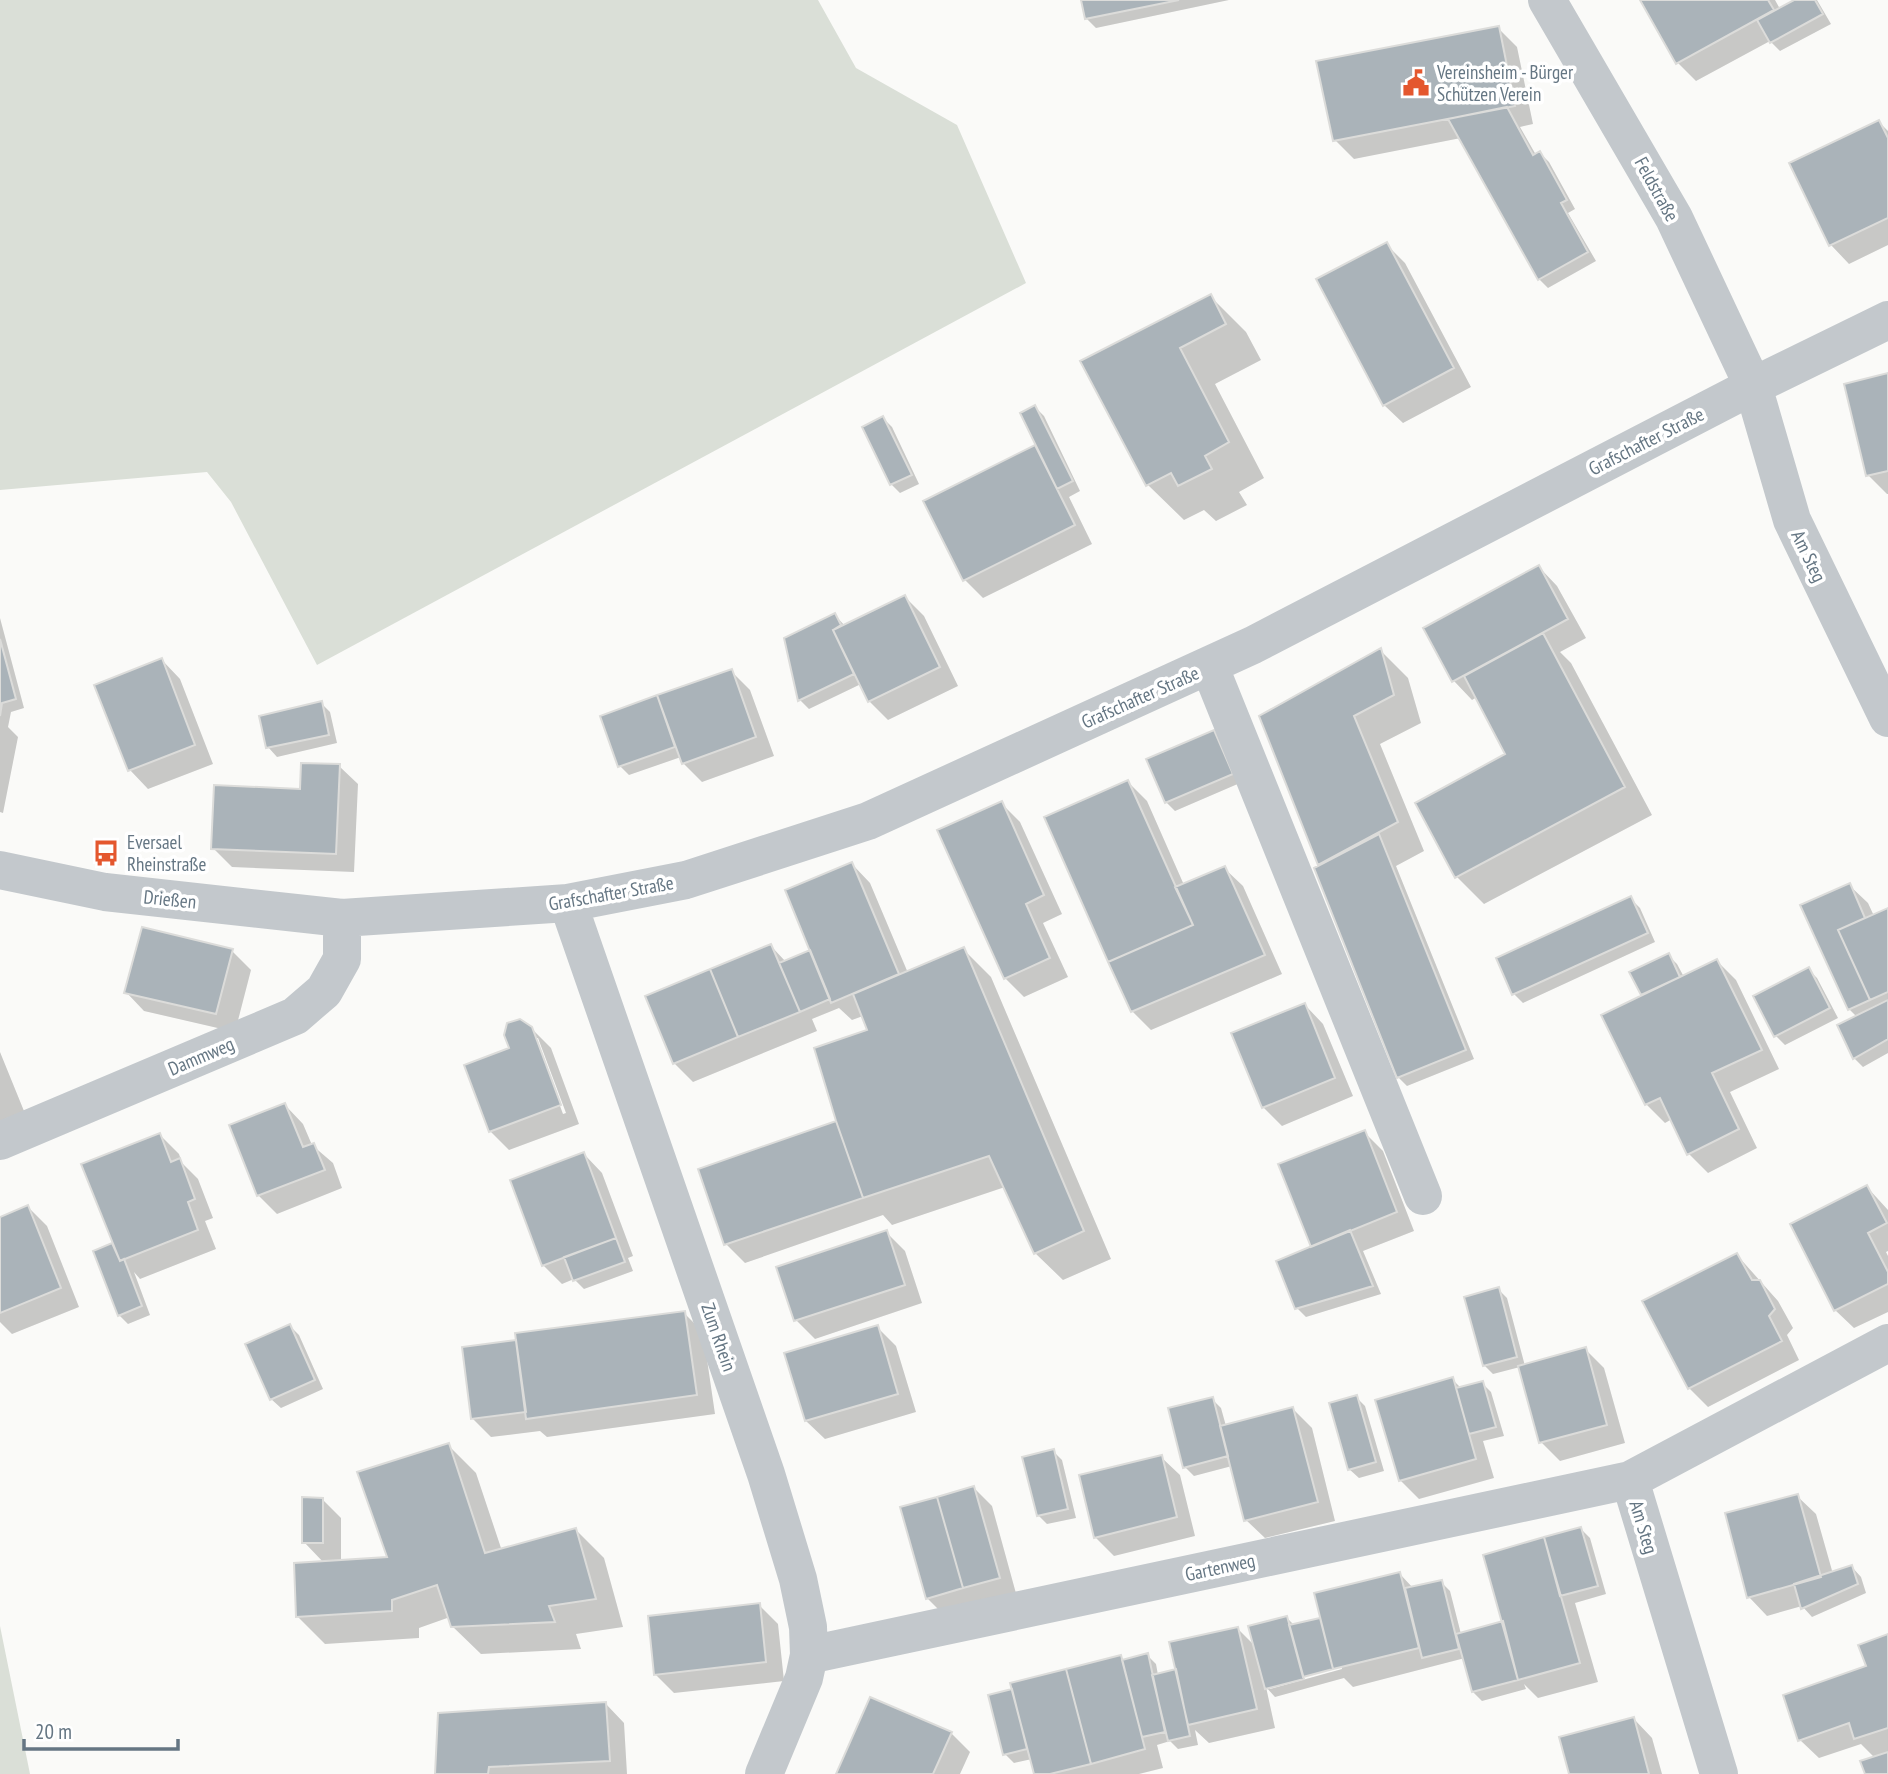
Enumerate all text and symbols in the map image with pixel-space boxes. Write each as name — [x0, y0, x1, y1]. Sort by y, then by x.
place label: Vereinsheim - Bürger Schützen Verein — [1436, 60, 1574, 106]
public building icon: Vereinsheim - Bürger Schützen Verein — [1401, 68, 1431, 98]
street label: Feldstraße — [1630, 153, 1685, 226]
street label: Grafschafter Straße — [1584, 402, 1708, 480]
street label: Am Steg — [1786, 526, 1832, 586]
street label: Grafschafter Straße — [1077, 660, 1203, 734]
place label: Eversael Rheinstraße — [127, 830, 207, 876]
bus stop icon: Eversael Rheinstraße — [91, 838, 121, 868]
street label: Grafschafter Straße — [547, 870, 675, 916]
street label: Drießen — [143, 884, 197, 914]
street label: Dammweg — [164, 1031, 238, 1081]
street label: Zum Rhein — [696, 1300, 742, 1374]
street label: Am Steg — [1625, 1497, 1663, 1557]
street label: Gartenweg — [1183, 1548, 1257, 1586]
scale bar — [24, 1708, 178, 1752]
text: 20 m — [35, 1718, 72, 1745]

